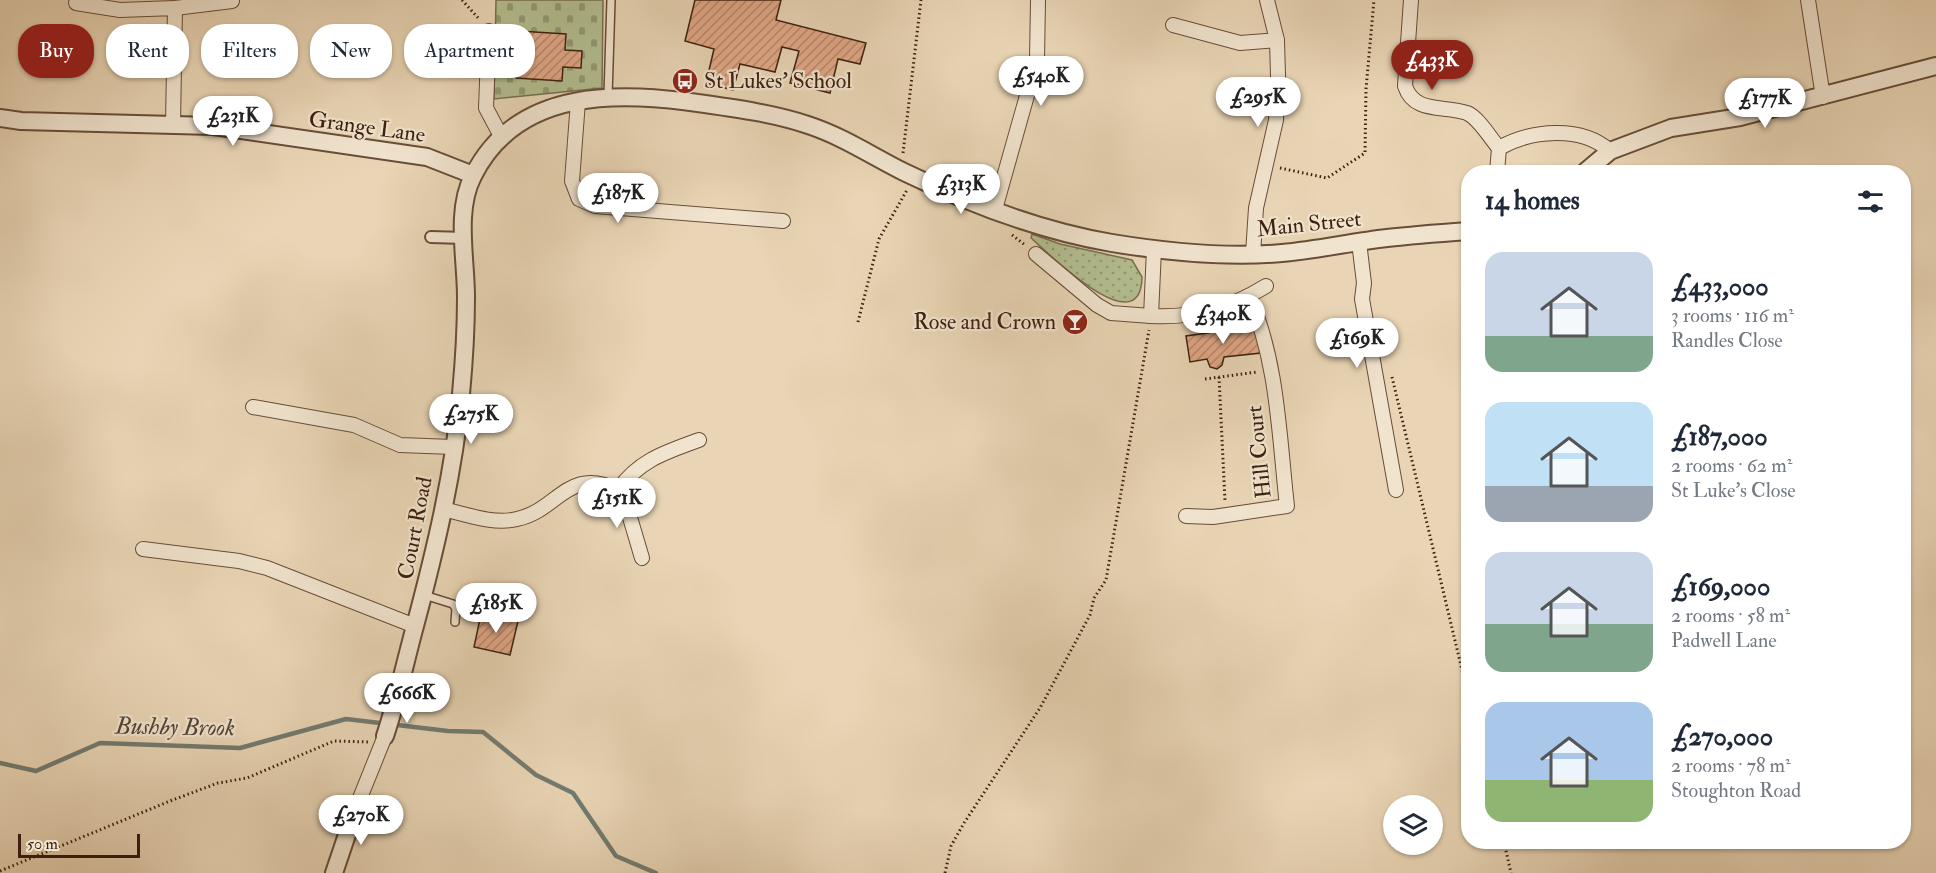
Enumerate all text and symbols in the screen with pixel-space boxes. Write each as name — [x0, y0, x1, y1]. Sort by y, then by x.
chip: Buy — [18, 24, 94, 78]
chip: Rent — [106, 24, 189, 78]
chip: Filters — [201, 24, 298, 78]
chip: New — [310, 24, 392, 78]
chip: Apartment — [404, 24, 535, 78]
pin: £433K — [1390, 40, 1474, 91]
text: £433K — [1405, 47, 1459, 72]
pin: £540K — [999, 56, 1083, 107]
text: £540K — [1013, 63, 1069, 88]
bus stop icon: St Lukes' School — [670, 66, 700, 96]
place label: St Lukes' School — [704, 67, 852, 95]
pin: £295K — [1216, 77, 1300, 128]
pin: £177K — [1723, 78, 1807, 129]
text: £295K — [1230, 84, 1286, 109]
text: £177K — [1739, 85, 1791, 110]
pin: £231K — [191, 96, 275, 147]
text: £231K — [207, 103, 259, 128]
street label: Grange Lane — [307, 105, 427, 149]
pin: £313K — [919, 164, 1003, 215]
text: £313K — [936, 171, 986, 196]
pin: £187K — [576, 173, 660, 224]
text: £187K — [591, 180, 645, 205]
text: 14 homes — [1485, 185, 1580, 217]
icon: filters — [1854, 185, 1887, 218]
street label: Main Street — [1255, 205, 1363, 243]
text: £433,000 — [1671, 271, 1769, 303]
icon: home — [1533, 276, 1605, 348]
pin: £340K — [1181, 294, 1265, 345]
text: £340K — [1195, 301, 1251, 326]
text: 3 rooms · 116 m² — [1671, 303, 1794, 328]
bar icon: Rose and Crown — [1060, 307, 1090, 337]
place label: Rose and Crown — [913, 308, 1056, 336]
pin: £169K — [1315, 318, 1399, 369]
text: £169K — [1330, 325, 1384, 350]
text: Randles Close — [1671, 328, 1783, 353]
pin: £275K — [429, 394, 513, 445]
text: £275K — [443, 401, 499, 426]
street label: Hill Court — [1240, 404, 1278, 500]
text: £187,000 — [1671, 421, 1768, 453]
icon: home — [1533, 426, 1605, 498]
text: 2 rooms · 62 m² — [1671, 453, 1792, 478]
street label: Court Road — [391, 474, 439, 582]
pin: £151K — [575, 478, 659, 529]
text: St Luke's Close — [1671, 478, 1796, 503]
text: £151K — [592, 485, 642, 510]
text: £169,000 — [1671, 571, 1770, 603]
icon: home — [1533, 576, 1605, 648]
pin: £185K — [454, 583, 538, 634]
text: £185K — [470, 590, 522, 615]
text: 2 rooms · 58 m² — [1671, 603, 1790, 628]
text: Padwell Lane — [1671, 628, 1777, 653]
pin: £666K — [365, 673, 449, 724]
text: £666K — [378, 680, 436, 705]
water label: Bushby Brook — [114, 710, 235, 744]
text: £270,000 — [1671, 721, 1773, 753]
icon: home — [1533, 726, 1605, 798]
text: 2 rooms · 78 m² — [1671, 753, 1791, 778]
text: Stoughton Road — [1671, 778, 1801, 803]
pin: £270K — [319, 795, 403, 846]
map controls — [1383, 795, 1443, 855]
button: layers — [1383, 795, 1443, 855]
text: £270K — [333, 802, 389, 827]
scale bar — [18, 831, 140, 858]
text: 50 m — [27, 834, 58, 854]

